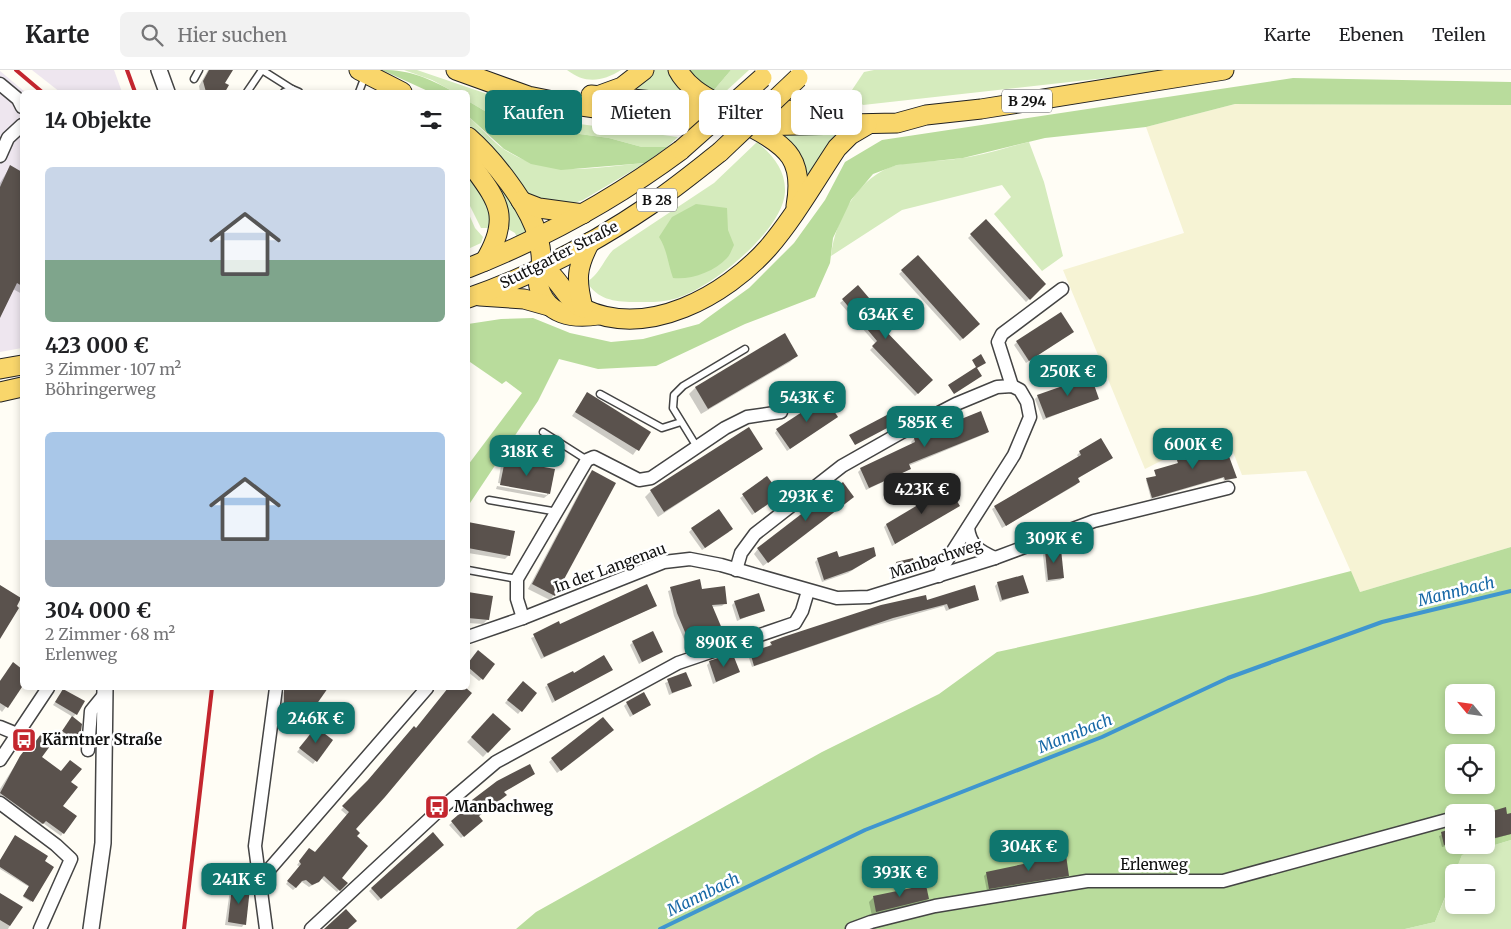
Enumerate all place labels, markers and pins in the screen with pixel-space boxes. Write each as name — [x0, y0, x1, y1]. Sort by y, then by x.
pin: 634K € — [845, 298, 927, 340]
pin: 250K € — [1027, 354, 1109, 397]
pin: 543K € — [766, 380, 848, 423]
pin: 585K € — [884, 406, 966, 448]
pin: 600K € — [1152, 428, 1234, 470]
pin: 318K € — [486, 434, 568, 477]
pin: 423K € — [881, 472, 963, 515]
pin: 293K € — [765, 480, 847, 522]
pin: 309K € — [1013, 522, 1095, 564]
pin: 890K € — [683, 626, 765, 668]
pin: 246K € — [275, 702, 357, 744]
bus stop icon: Kärntner Straße — [11, 727, 37, 753]
place label: Kärntner Straße — [42, 730, 162, 749]
bus stop icon: Manbachweg — [424, 794, 450, 820]
place label: Manbachweg — [454, 797, 554, 816]
pin: 304K € — [988, 830, 1070, 872]
pin: 393K € — [859, 856, 941, 898]
pin: 241K € — [198, 862, 280, 905]

